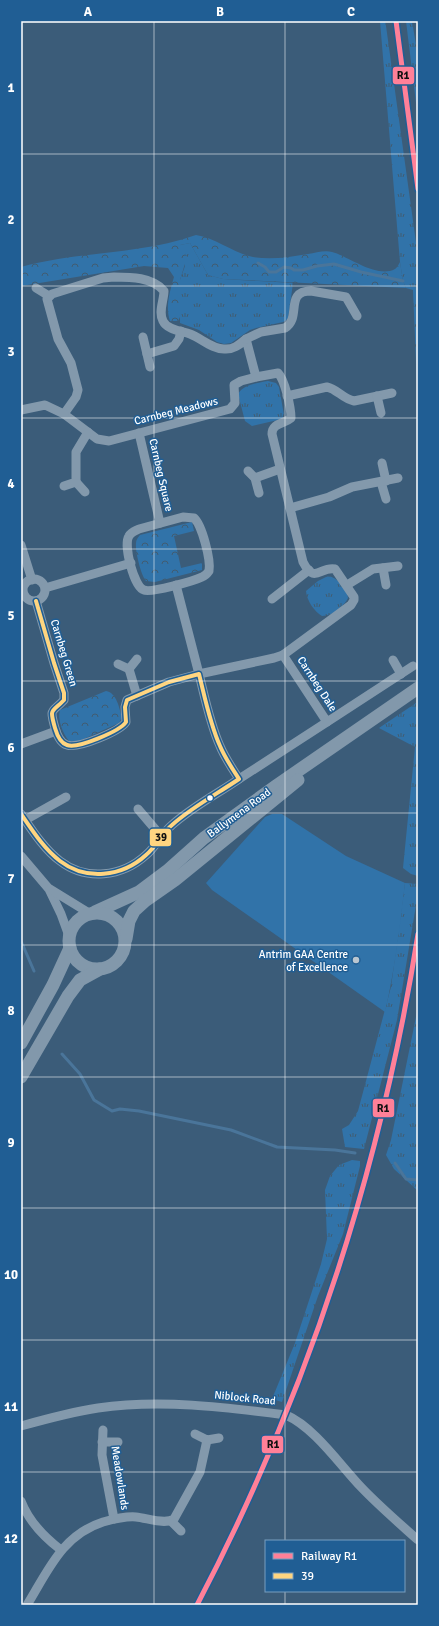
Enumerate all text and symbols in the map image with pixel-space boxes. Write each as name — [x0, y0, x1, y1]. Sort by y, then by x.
text: A — [84, 4, 93, 20]
text: B — [216, 4, 224, 20]
text: C — [347, 4, 355, 20]
line badge: R1 — [392, 66, 415, 85]
text: R1 — [397, 69, 409, 82]
text: 1 — [7, 80, 15, 96]
text: 2 — [7, 212, 15, 228]
text: 3 — [7, 344, 15, 360]
street label: Carnbeg Meadows — [133, 394, 219, 428]
street label: Carnbeg Square — [146, 437, 176, 513]
text: 4 — [7, 476, 15, 492]
text: 5 — [7, 608, 15, 624]
street label: Carnbeg Green — [48, 618, 80, 688]
street label: Carnbeg Dale — [294, 654, 340, 714]
text: 6 — [7, 740, 15, 756]
street label: Ballymena Road — [205, 785, 273, 840]
unlabelled marker — [205, 793, 215, 803]
line badge: 39 — [149, 828, 172, 847]
text: 39 — [155, 831, 167, 844]
text: 7 — [7, 871, 15, 887]
place label: Antrim GAA Centre of Excellence — [259, 948, 348, 974]
marker: Antrim GAA Centre of Excellence — [351, 955, 361, 965]
text: 8 — [7, 1003, 15, 1019]
line badge: R1 — [372, 1098, 395, 1118]
text: R1 — [377, 1102, 389, 1115]
text: 9 — [7, 1135, 15, 1151]
text: 10 — [4, 1267, 18, 1283]
street label: Niblock Road — [214, 1388, 277, 1408]
text: 11 — [4, 1399, 18, 1415]
line badge: R1 — [261, 1435, 284, 1454]
text: R1 — [267, 1438, 279, 1451]
street label: Meadowlands — [109, 1445, 132, 1511]
text: 12 — [4, 1531, 18, 1547]
legend — [265, 1540, 405, 1592]
text: Railway R1 — [301, 1549, 357, 1564]
text: 39 — [301, 1569, 314, 1584]

